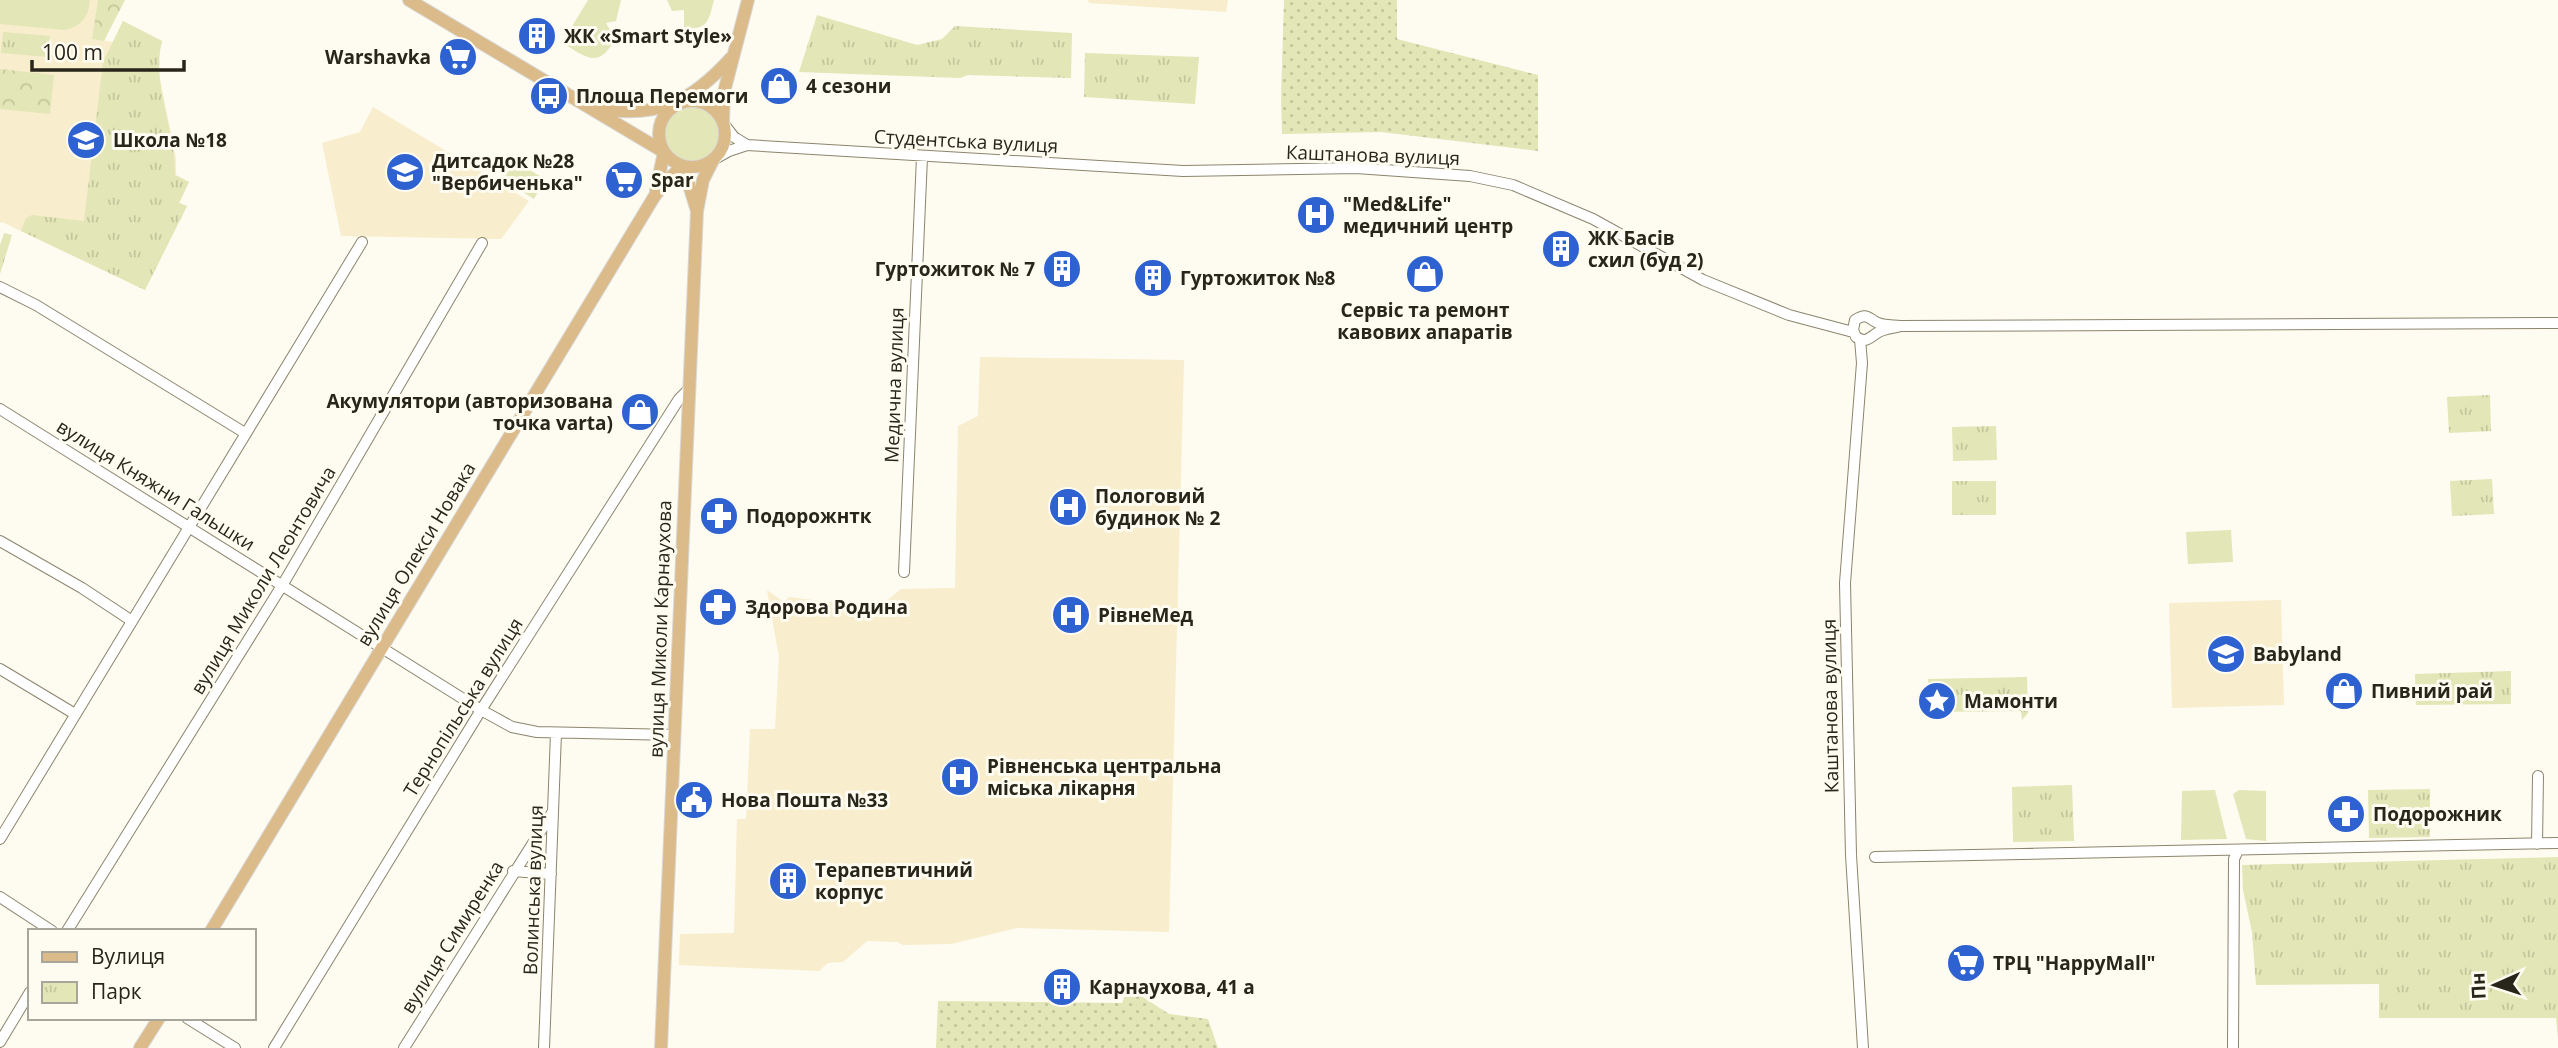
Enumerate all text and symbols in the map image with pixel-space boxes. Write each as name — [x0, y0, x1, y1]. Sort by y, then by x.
building icon: ЖК «Smart Style» — [516, 15, 558, 57]
place label: ЖК «Smart Style» — [564, 23, 732, 49]
scale bar — [32, 28, 184, 72]
supermarket icon: Warshavka — [437, 36, 479, 78]
text: 100 m — [42, 38, 103, 66]
place label: Warshavka — [325, 44, 431, 70]
shop icon: 4 сезони — [758, 65, 800, 107]
place label: 4 сезони — [806, 73, 891, 99]
bus stop icon: Площа Перемоги — [528, 75, 570, 117]
place label: Площа Перемоги — [576, 83, 749, 109]
school or university icon: Школа №18 — [65, 119, 107, 161]
street label: Студентська вулиця — [873, 123, 1059, 159]
place label: Школа №18 — [113, 127, 227, 153]
street label: Каштанова вулиця — [1285, 139, 1461, 171]
place label: Дитсадок №28 "Вербиченька" — [432, 148, 583, 196]
school or university icon: Дитсадок №28 "Вербиченька" — [384, 151, 426, 193]
supermarket icon: Spar — [603, 159, 645, 201]
place label: Spar — [651, 167, 694, 193]
place label: "Med&Life" медичний центр — [1343, 191, 1513, 239]
hospital icon: "Med&Life" медичний центр — [1295, 194, 1337, 236]
place label: ЖК Басів схил (буд 2) — [1588, 225, 1704, 273]
building icon: ЖК Басів схил (буд 2) — [1540, 228, 1582, 270]
building icon: Гуртожиток № 7 — [1041, 248, 1083, 290]
shop icon: Сервіс та ремонт кавових апаратів — [1404, 253, 1446, 295]
place label: Гуртожиток № 7 — [875, 256, 1035, 282]
building icon: Гуртожиток №8 — [1132, 257, 1174, 299]
place label: Гуртожиток №8 — [1180, 265, 1336, 291]
place label: Сервіс та ремонт кавових апаратів — [1337, 297, 1513, 345]
street label: Медична вулиця — [878, 307, 910, 463]
place label: Акумулятори (авторизована точка varta) — [326, 388, 613, 436]
shop icon: Акумулятори (авторизована точка varta) — [619, 391, 661, 433]
street label: вулиця Княжни Гальшки — [52, 413, 260, 557]
street label: вулиця Олекси Новака — [351, 457, 481, 651]
street label: вулиця Миколи Леонтовича — [184, 461, 342, 699]
place label: Пологовий будинок № 2 — [1095, 483, 1220, 531]
hospital icon: Пологовий будинок № 2 — [1047, 486, 1089, 528]
pharmacy icon: Подорожнтк — [698, 495, 740, 537]
street label: вулиця Миколи Карнаухова — [643, 500, 677, 758]
place label: Подорожнтк — [746, 503, 872, 529]
pharmacy icon: Здорова Родина — [697, 586, 739, 628]
place label: Здорова Родина — [745, 594, 908, 620]
hospital icon: РівнеМед — [1050, 594, 1092, 636]
place label: РівнеМед — [1098, 602, 1194, 628]
street label: Тернопільська вулиця — [397, 613, 529, 801]
street label: Каштанова вулиця — [1815, 619, 1845, 793]
school or university icon: Babyland — [2205, 633, 2247, 675]
place label: Babyland — [2253, 641, 2342, 667]
shop icon: Пивний рай — [2323, 670, 2365, 712]
place label: Пивний рай — [2371, 678, 2493, 704]
place icon: Мамонти — [1916, 680, 1958, 722]
place label: Мамонти — [1964, 688, 2058, 714]
place label: Рівненська центральна міська лікарня — [987, 753, 1222, 801]
hospital icon: Рівненська центральна міська лікарня — [939, 756, 981, 798]
public building icon: Нова Пошта №33 — [673, 779, 715, 821]
place label: Нова Пошта №33 — [721, 787, 888, 813]
pharmacy icon: Подорожник — [2325, 793, 2367, 835]
place label: Подорожник — [2373, 801, 2502, 827]
street label: Волинська вулиця — [517, 805, 549, 975]
street label: вулиця Симиренка — [394, 856, 510, 1018]
place label: Терапевтичний корпус — [815, 857, 973, 905]
building icon: Терапевтичний корпус — [767, 860, 809, 902]
legend — [28, 929, 256, 1020]
text: Вулиця — [91, 942, 165, 970]
supermarket icon: ТРЦ "HappyMall" — [1945, 942, 1987, 984]
place label: ТРЦ "HappyMall" — [1993, 950, 2156, 976]
north arrow — [2460, 950, 2530, 1020]
building icon: Карнаухова, 41 а — [1041, 966, 1083, 1008]
text: Пн — [2464, 972, 2492, 1000]
place label: Карнаухова, 41 а — [1089, 974, 1255, 1000]
text: Парк — [91, 977, 142, 1005]

